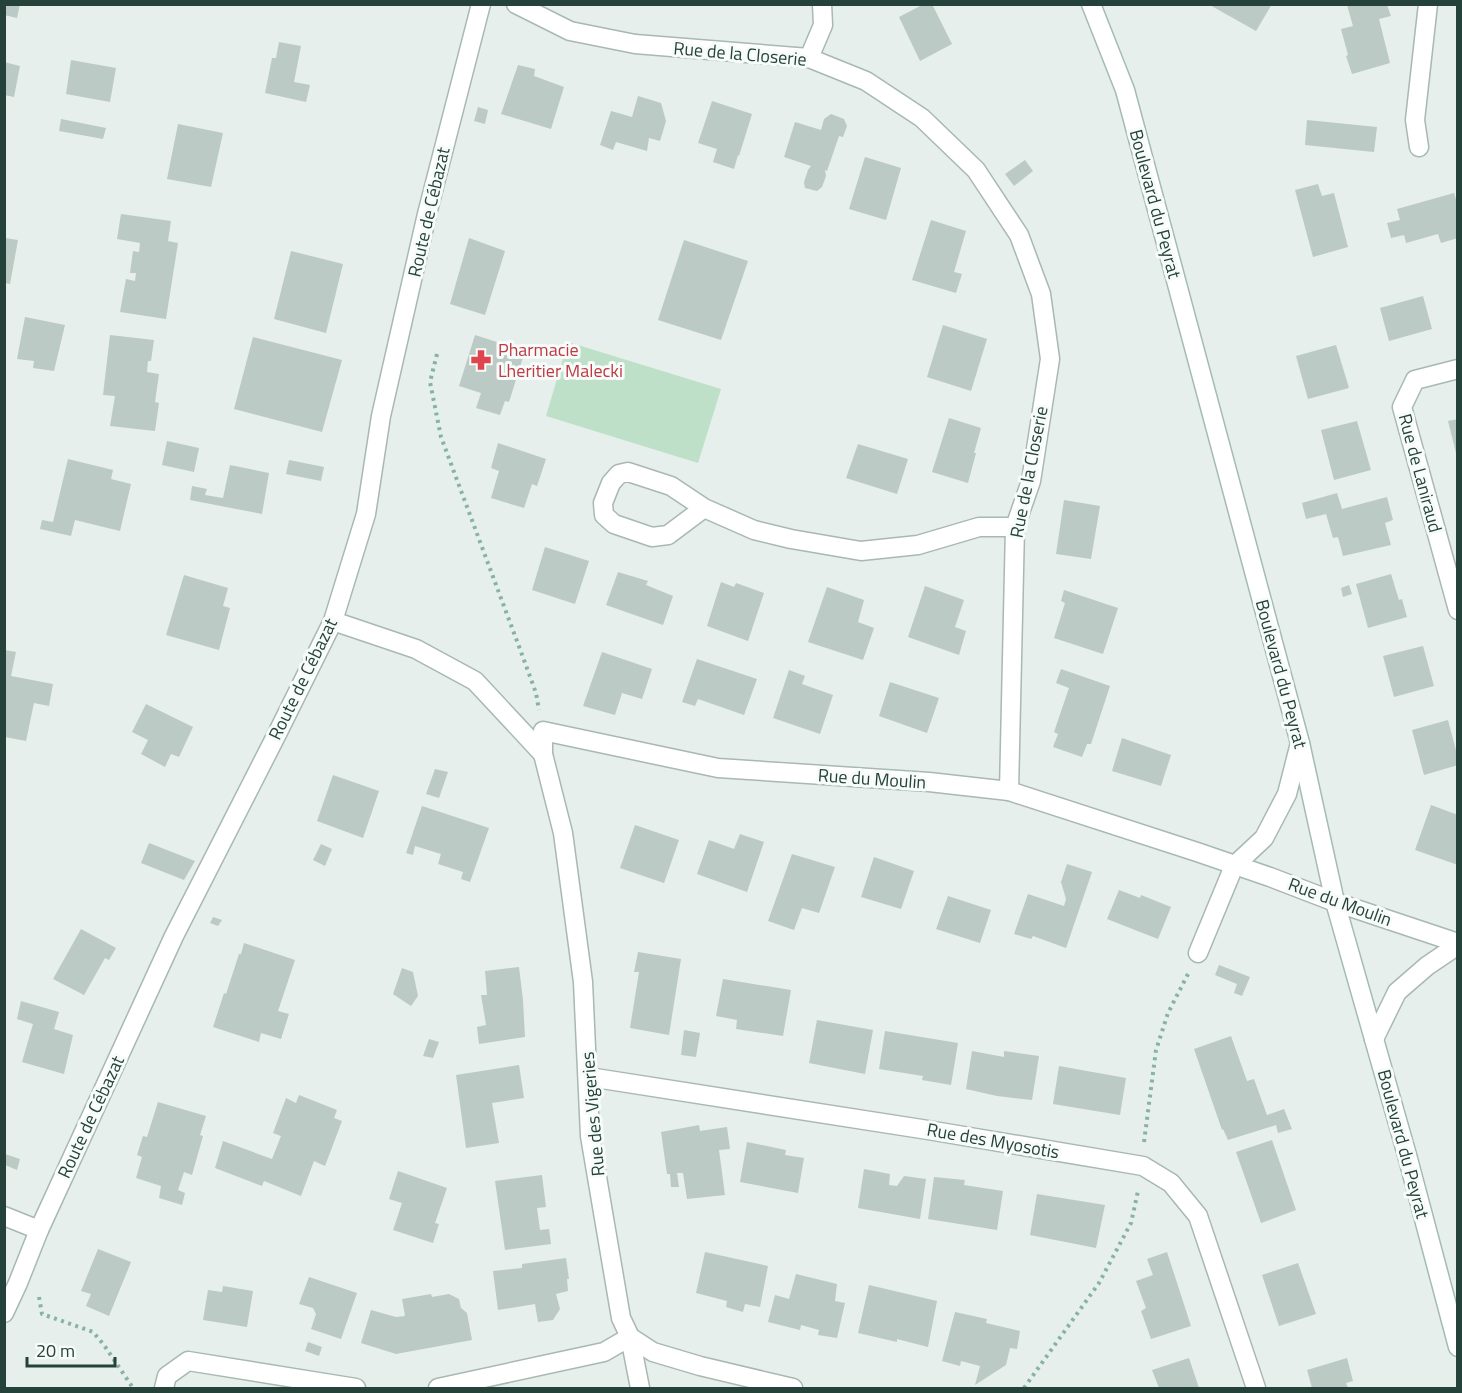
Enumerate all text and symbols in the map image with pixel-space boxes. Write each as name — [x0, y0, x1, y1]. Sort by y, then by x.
street label: Rue de la Closerie — [672, 34, 808, 73]
street label: Boulevard du Peyrat — [1123, 126, 1189, 282]
street label: Route de Cébazat — [400, 144, 457, 280]
place label: Pharmacie Lheritier Malecki — [498, 336, 623, 384]
pharmacy icon: Pharmacie Lheritier Malecki — [469, 348, 493, 372]
street label: Rue de la Closerie — [1003, 404, 1055, 540]
street label: Rue de Laniraud — [1392, 411, 1449, 535]
street label: Boulevard du Peyrat — [1249, 596, 1315, 752]
street label: Route de Cébazat — [261, 613, 344, 744]
street label: Rue du Moulin — [817, 761, 927, 796]
street label: Rue du Moulin — [1285, 870, 1396, 933]
street label: Route de Cébazat — [50, 1050, 131, 1183]
street label: Rue des Vigeries — [574, 1051, 611, 1177]
street label: Boulevard du Peyrat — [1371, 1066, 1437, 1222]
street label: Rue des Myosotis — [925, 1116, 1061, 1165]
scale bar — [27, 1330, 116, 1368]
text: 20 m — [36, 1337, 75, 1364]

